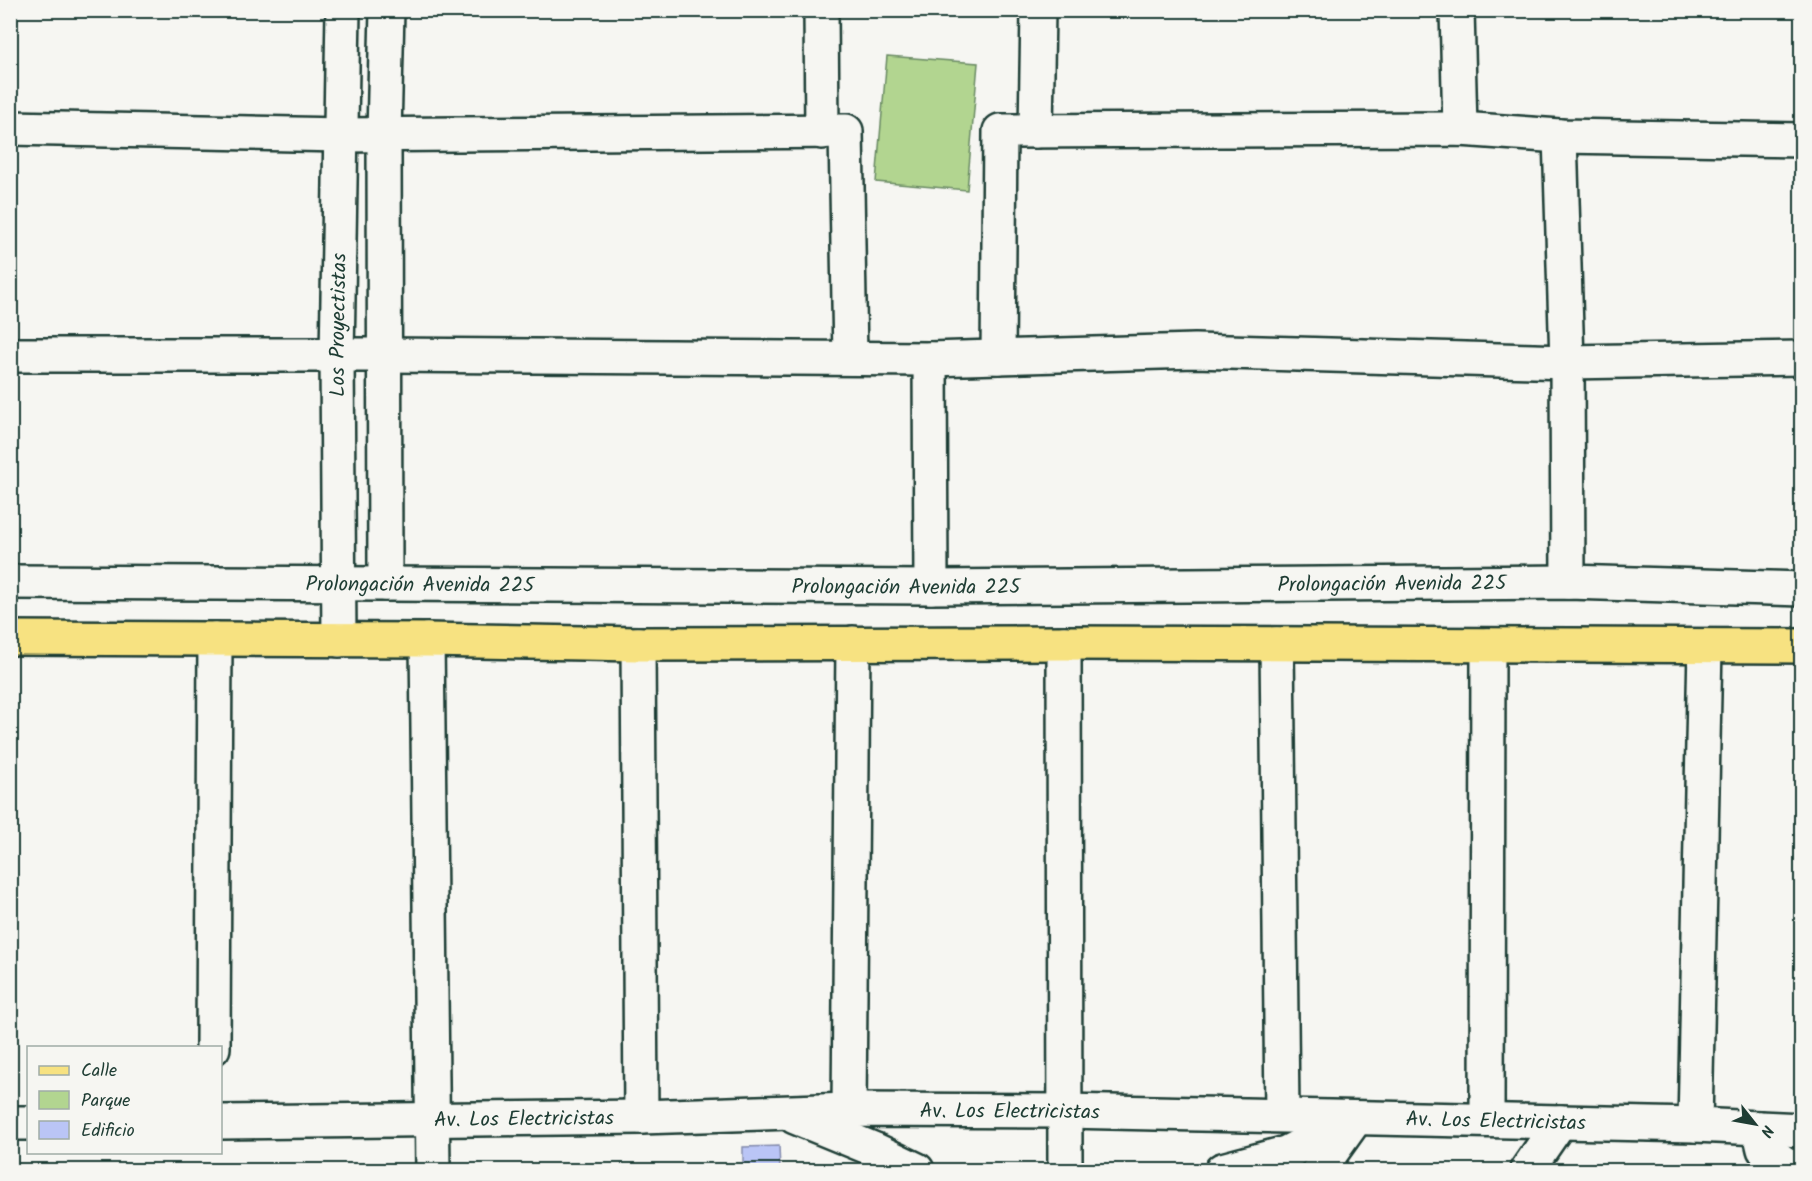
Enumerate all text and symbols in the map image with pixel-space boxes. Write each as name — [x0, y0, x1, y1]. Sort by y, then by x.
street label: Los Proyectistas — [322, 253, 357, 397]
street label: Prolongación Avenida 225 — [1277, 567, 1508, 602]
street label: Prolongación Avenida 225 — [305, 569, 536, 603]
street label: Prolongación Avenida 225 — [791, 571, 1022, 605]
legend — [27, 1046, 222, 1154]
text: Calle — [81, 1057, 117, 1086]
text: Parque — [81, 1087, 130, 1116]
north arrow — [1725, 1094, 1785, 1154]
street label: Av. Los Electricistas — [920, 1095, 1100, 1130]
street label: Av. Los Electricistas — [434, 1102, 614, 1137]
street label: Av. Los Electricistas — [1405, 1104, 1586, 1141]
text: Edificio — [81, 1117, 135, 1146]
text: N — [1753, 1120, 1780, 1142]

